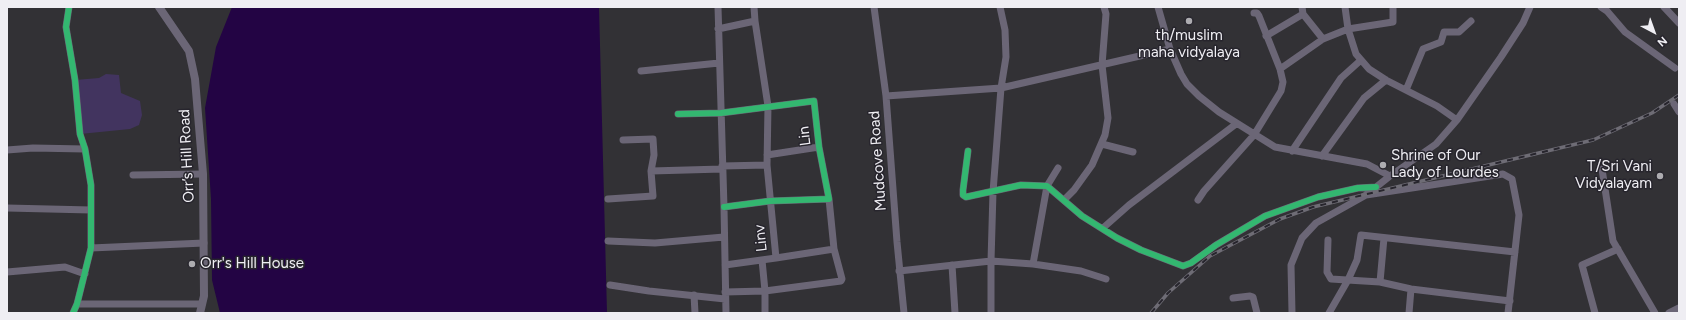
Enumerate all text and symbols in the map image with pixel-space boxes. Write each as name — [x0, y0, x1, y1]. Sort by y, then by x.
north arrow — [1634, 12, 1674, 52]
marker: th/muslim maha vidyalaya — [1184, 16, 1194, 26]
place label: th/muslim maha vidyalaya — [1138, 27, 1240, 62]
text: N — [1655, 34, 1670, 49]
street label: Orr’s Hill Road — [176, 109, 198, 203]
street label: Mudcove Road — [866, 110, 890, 212]
street label: Lin — [795, 125, 815, 147]
place label: Shrine of Our Lady of Lourdes — [1391, 147, 1499, 182]
place label: T/Sri Vani Vidyalayam — [1575, 158, 1652, 193]
marker: Shrine of Our Lady of Lourdes — [1378, 160, 1388, 170]
marker: T/Sri Vani Vidyalayam — [1655, 171, 1665, 181]
street label: Linv — [751, 223, 771, 253]
place label: Orr's Hill House — [200, 255, 304, 273]
marker: Orr's Hill House — [187, 259, 197, 269]

